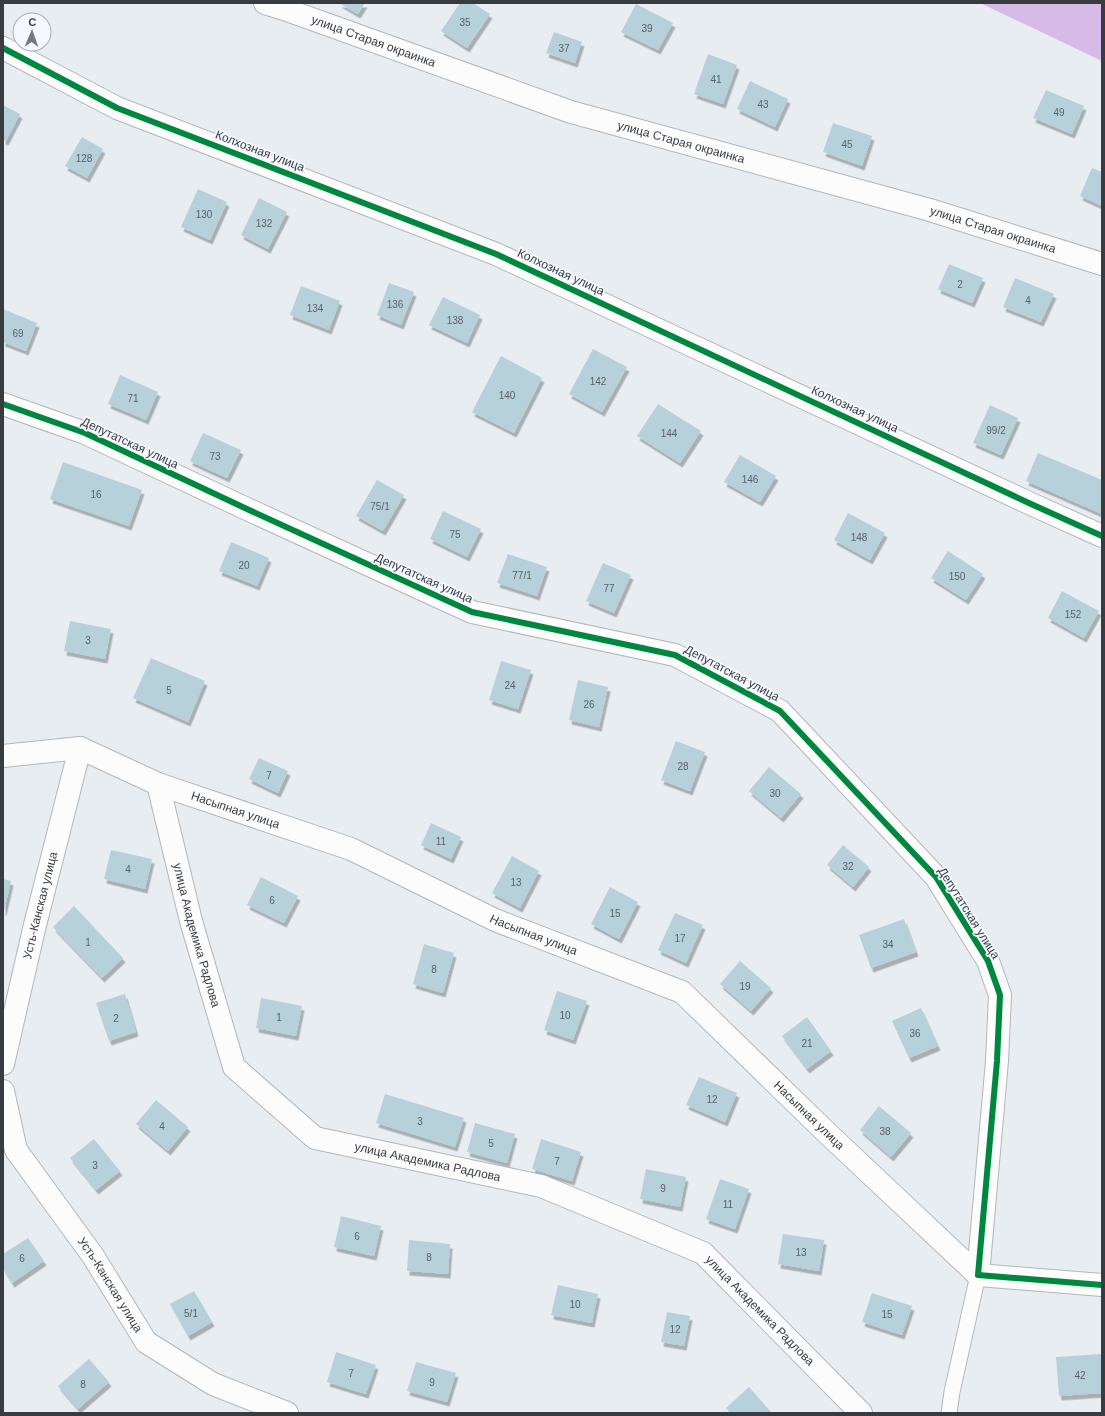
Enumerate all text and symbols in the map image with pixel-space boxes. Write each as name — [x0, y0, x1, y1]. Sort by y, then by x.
north arrow — [12, 12, 52, 52]
street label: улица Старая окраинка — [309, 12, 438, 70]
text: С — [28, 16, 37, 28]
house number: 35 — [459, 17, 471, 28]
house number: 39 — [641, 23, 653, 34]
house number: 37 — [558, 43, 570, 54]
house number: 41 — [710, 74, 722, 85]
house number: 43 — [757, 99, 769, 110]
house number: 49 — [1053, 107, 1065, 118]
street label: улица Старая окраинка — [616, 118, 747, 166]
street label: Колхозная улица — [213, 128, 307, 175]
house number: 45 — [841, 139, 853, 150]
house number: 128 — [76, 153, 93, 164]
street label: улица Старая окраинка — [928, 203, 1058, 256]
house number: 130 — [196, 209, 213, 220]
house number: 132 — [256, 218, 273, 229]
street label: Колхозная улица — [515, 246, 607, 298]
house number: 2 — [957, 279, 963, 290]
house number: 4 — [1025, 295, 1031, 306]
house number: 136 — [387, 299, 404, 310]
house number: 134 — [307, 303, 324, 314]
house number: 138 — [447, 315, 464, 326]
house number: 69 — [12, 328, 24, 339]
house number: 142 — [590, 376, 607, 387]
street label: Колхозная улица — [809, 383, 901, 435]
house number: 140 — [499, 390, 516, 401]
house number: 71 — [127, 393, 139, 404]
street label: Депутатская улица — [79, 414, 181, 472]
house number: 99/2 — [986, 425, 1006, 436]
house number: 144 — [661, 428, 678, 439]
house number: 73 — [209, 451, 221, 462]
house number: 146 — [742, 474, 759, 485]
house number: 16 — [90, 489, 102, 500]
house number: 75/1 — [370, 501, 390, 512]
house number: 75 — [449, 529, 461, 540]
house number: 148 — [851, 532, 868, 543]
street label: Депутатская улица — [373, 550, 475, 606]
house number: 20 — [238, 560, 250, 571]
house number: 77/1 — [512, 570, 532, 581]
house number: 150 — [949, 571, 966, 582]
house number: 77 — [603, 583, 615, 594]
house number: 152 — [1065, 609, 1082, 620]
house number: 3 — [85, 635, 91, 646]
street label: Депутатская улица — [682, 642, 782, 704]
house number: 24 — [504, 680, 516, 691]
house number: 5 — [166, 685, 172, 696]
house number: 26 — [583, 699, 595, 710]
house number: 28 — [677, 761, 689, 772]
house number: 7 — [266, 770, 272, 781]
house number: 30 — [769, 788, 781, 799]
street label: Насыпная улица — [189, 789, 282, 832]
house number: 11 — [436, 836, 447, 847]
street label: Усть-Канская улица — [20, 850, 60, 960]
house number: 32 — [842, 861, 854, 872]
street label: улица Академика Радлова — [170, 862, 223, 1009]
house number: 4 — [125, 864, 131, 875]
street label: Депутатская улица — [935, 865, 1003, 962]
house number: 13 — [510, 877, 522, 888]
house number: 6 — [269, 895, 275, 906]
house number: 15 — [609, 908, 621, 919]
street label: Насыпная улица — [488, 912, 580, 958]
house number: 17 — [674, 933, 686, 944]
house number: 1 — [85, 937, 91, 948]
house number: 34 — [882, 939, 894, 950]
house number: 8 — [431, 964, 437, 975]
house number: 19 — [739, 981, 751, 992]
house number: 10 — [559, 1010, 571, 1021]
house number: 1 — [276, 1012, 282, 1023]
house number: 2 — [113, 1013, 119, 1024]
house number: 36 — [909, 1028, 921, 1039]
house number: 21 — [801, 1038, 813, 1049]
street label: Насыпная улица — [771, 1078, 847, 1153]
house number: 12 — [706, 1094, 718, 1105]
house number: 3 — [417, 1116, 423, 1127]
house number: 4 — [159, 1121, 165, 1132]
house number: 38 — [879, 1126, 891, 1137]
house number: 5 — [488, 1138, 494, 1149]
street label: улица Академика Радлова — [353, 1140, 502, 1184]
house number: 7 — [554, 1156, 560, 1167]
house number: 3 — [92, 1160, 98, 1171]
house number: 9 — [660, 1183, 666, 1194]
house number: 11 — [723, 1199, 734, 1210]
house number: 6 — [354, 1231, 360, 1242]
street label: Усть-Канская улица — [75, 1235, 146, 1335]
house number: 13 — [795, 1247, 807, 1258]
house number: 8 — [426, 1252, 432, 1263]
house number: 6 — [19, 1253, 25, 1264]
street label: улица Академика Радлова — [703, 1253, 817, 1369]
house number: 10 — [569, 1299, 581, 1310]
house number: 5/1 — [184, 1308, 198, 1319]
house number: 15 — [881, 1309, 893, 1320]
house number: 12 — [669, 1324, 681, 1335]
house number: 7 — [348, 1368, 354, 1379]
house number: 42 — [1074, 1370, 1086, 1381]
house number: 9 — [429, 1377, 435, 1388]
house number: 8 — [80, 1379, 86, 1390]

